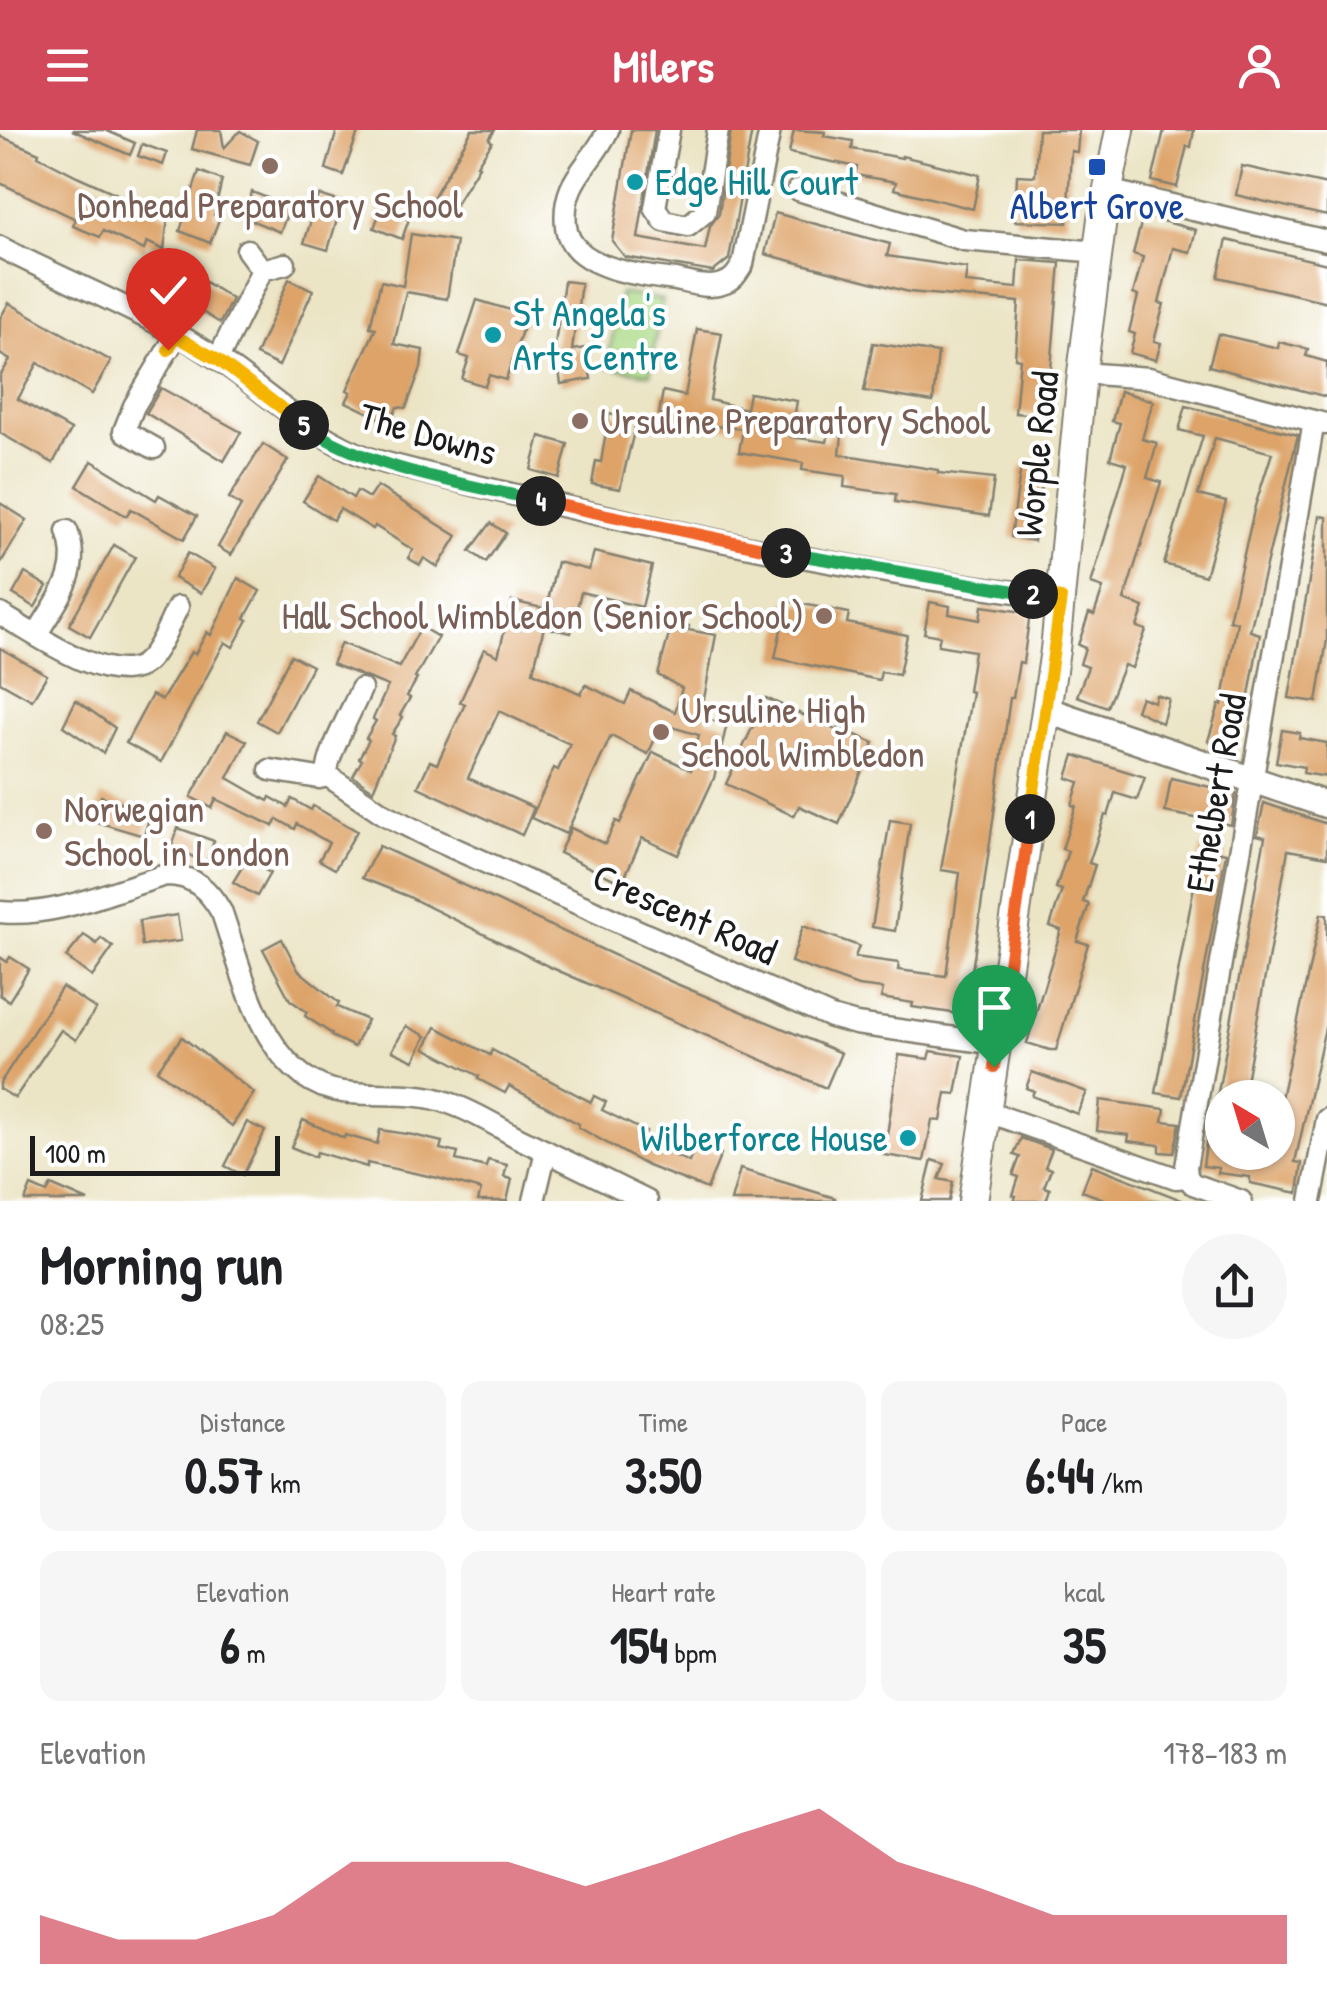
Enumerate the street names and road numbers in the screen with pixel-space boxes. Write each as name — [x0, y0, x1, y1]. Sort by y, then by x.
street label: Worple Road — [1001, 369, 1071, 539]
street label: The Downs — [354, 389, 503, 477]
street label: Ethelbert Road — [1172, 689, 1258, 896]
street label: Crescent Road — [585, 849, 786, 977]

